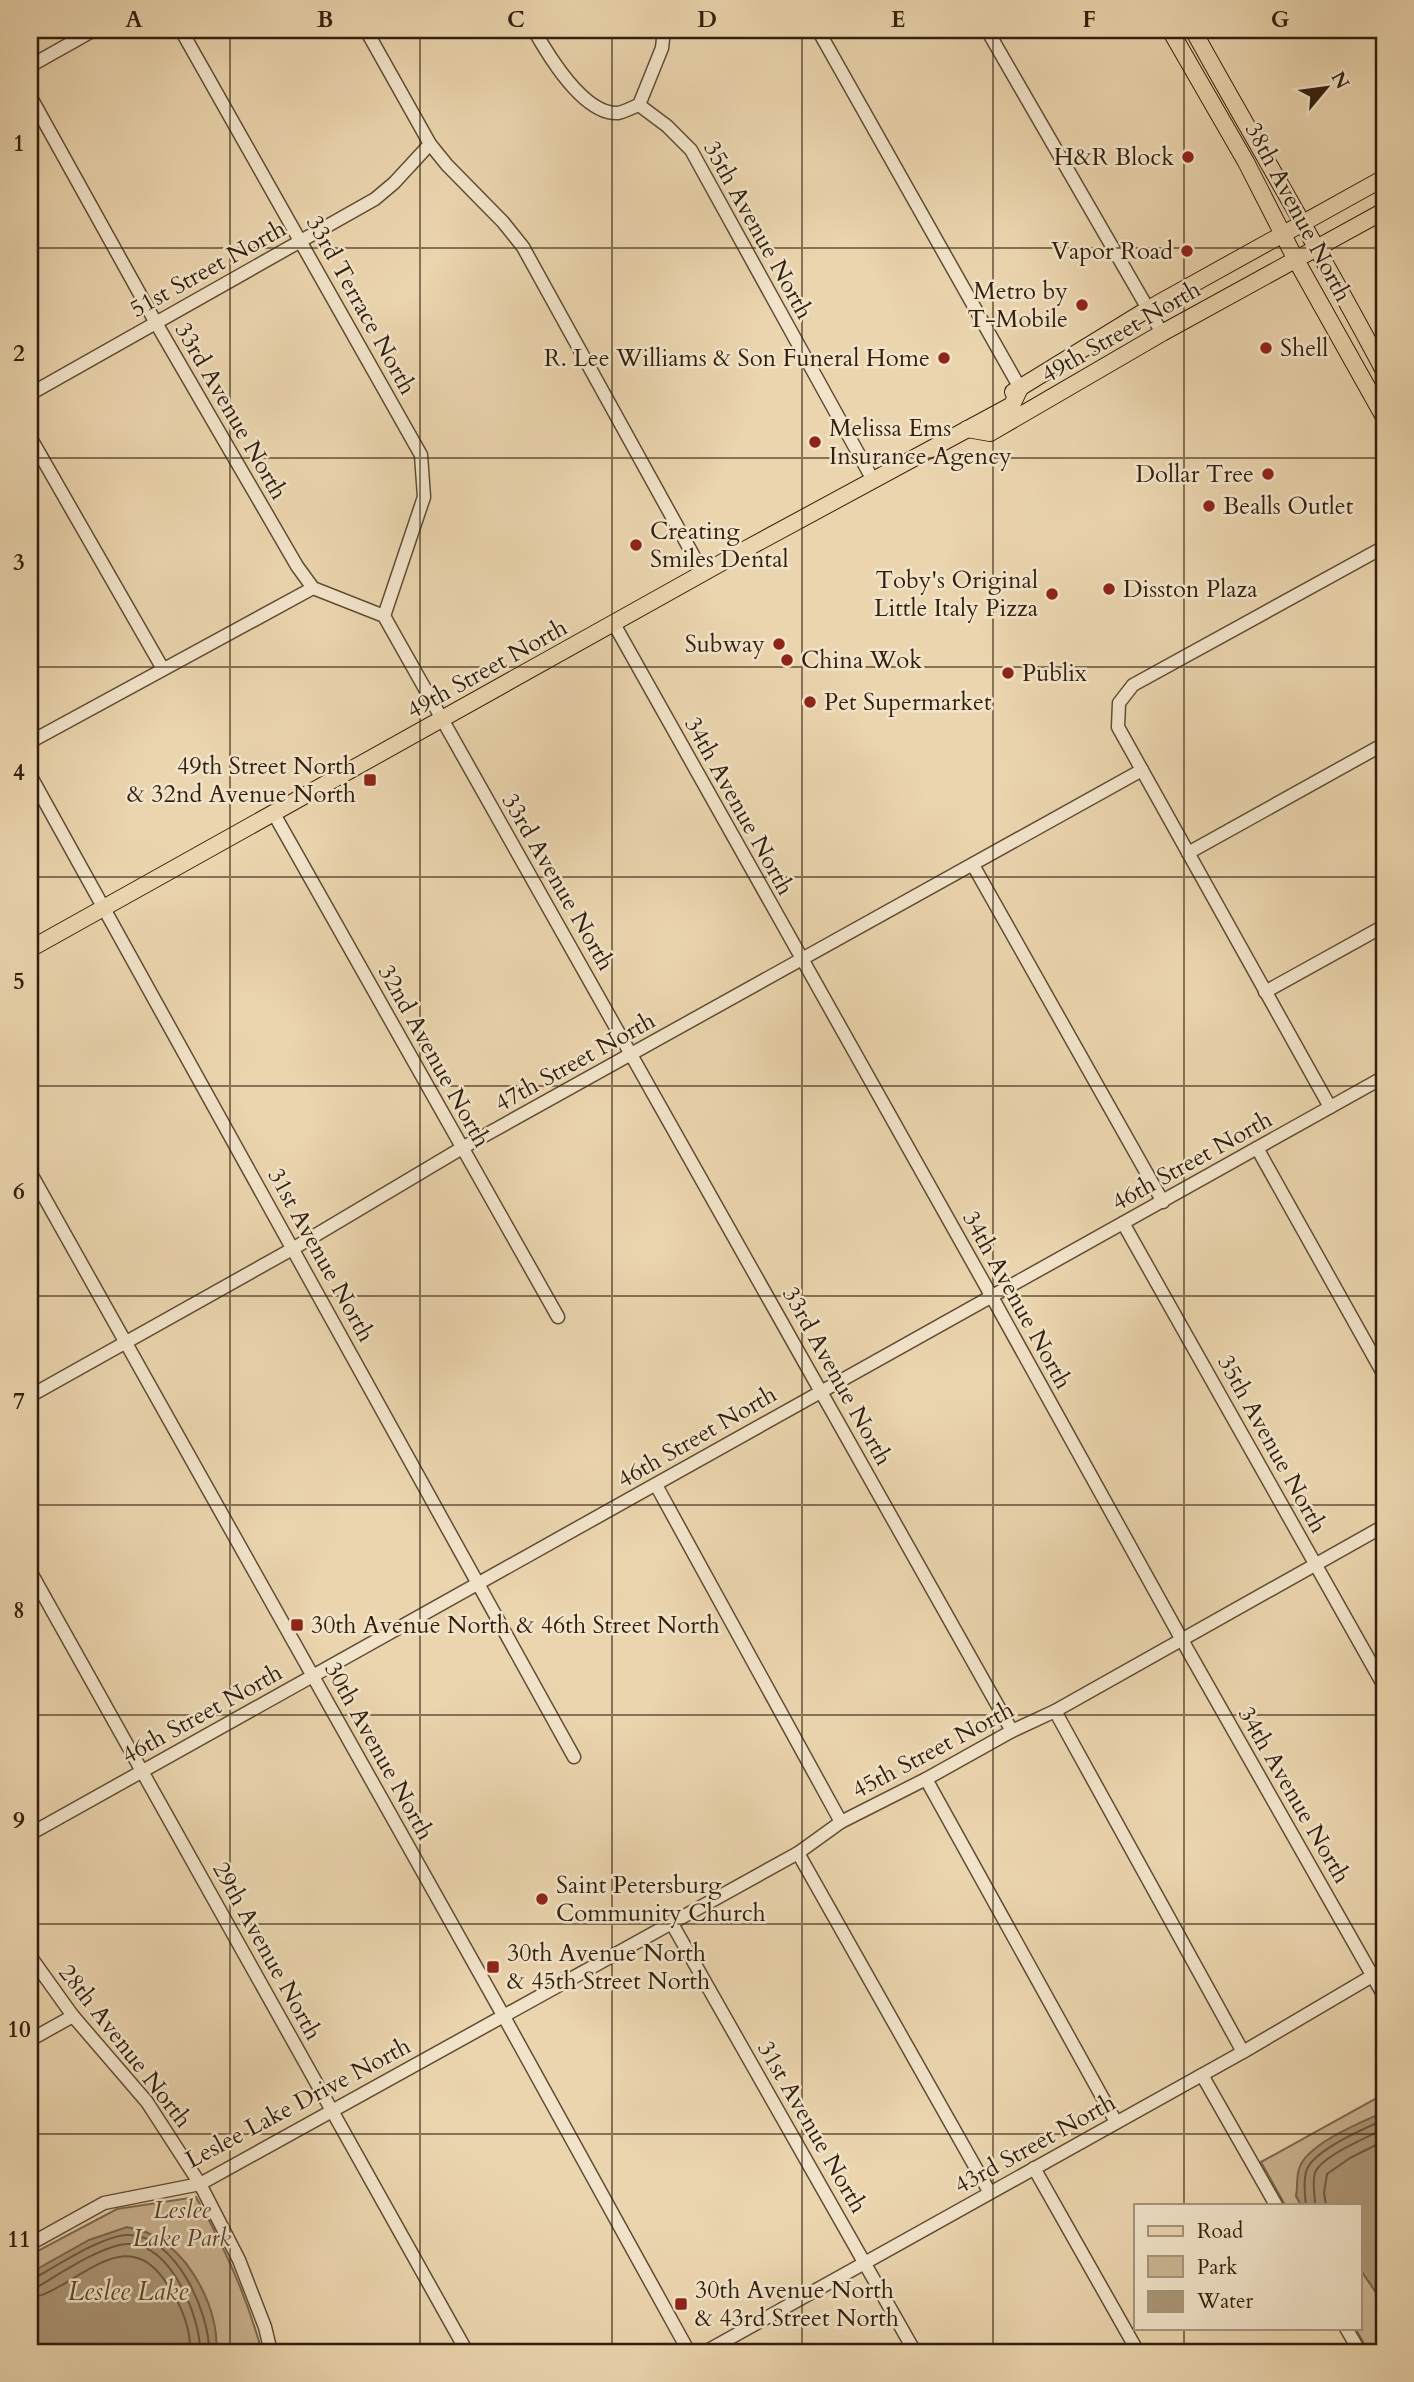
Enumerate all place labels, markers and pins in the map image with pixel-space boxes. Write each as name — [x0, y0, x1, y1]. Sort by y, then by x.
place label: H&R Block — [1054, 141, 1174, 174]
marker: H&R Block — [1180, 149, 1196, 165]
place label: Vapor Road — [1051, 235, 1173, 268]
marker: Vapor Road — [1179, 243, 1195, 259]
place label: Metro by T-Mobile — [967, 275, 1068, 336]
marker: Metro by T-Mobile — [1074, 297, 1090, 313]
place label: Shell — [1280, 332, 1328, 365]
marker: Shell — [1258, 340, 1274, 356]
place label: R. Lee Williams & Son Funeral Home — [544, 342, 930, 375]
marker: R. Lee Williams & Son Funeral Home — [936, 350, 952, 366]
place label: Melissa Ems Insurance Agency — [829, 412, 1012, 473]
marker: Melissa Ems Insurance Agency — [807, 434, 823, 450]
place label: Dollar Tree — [1136, 458, 1254, 491]
marker: Dollar Tree — [1260, 466, 1276, 482]
place label: Bealls Outlet — [1223, 490, 1354, 523]
marker: Bealls Outlet — [1201, 498, 1217, 514]
place label: Creating Smiles Dental — [650, 515, 789, 576]
marker: Creating Smiles Dental — [628, 537, 644, 553]
place label: Toby's Original Little Italy Pizza — [874, 564, 1039, 625]
place label: Disston Plaza — [1123, 573, 1258, 606]
marker: Disston Plaza — [1101, 581, 1117, 597]
marker: Toby's Original Little Italy Pizza — [1044, 586, 1060, 602]
place label: Subway — [685, 628, 765, 661]
marker: Subway — [771, 636, 787, 652]
place label: China Wok — [801, 644, 922, 677]
marker: China Wok — [779, 652, 795, 668]
place label: Publix — [1022, 657, 1087, 690]
marker: Publix — [1000, 665, 1016, 681]
place label: Pet Supermarket — [824, 686, 992, 719]
marker: Pet Supermarket — [802, 694, 818, 710]
place label: 49th Street North & 32nd Avenue North — [127, 750, 356, 811]
marker: 49th Street North & 32nd Avenue North — [362, 772, 378, 788]
place label: 30th Avenue North & 46th Street North — [311, 1609, 720, 1642]
marker: 30th Avenue North & 46th Street North — [289, 1617, 305, 1633]
place label: Saint Petersburg Community Church — [556, 1869, 766, 1930]
marker: Saint Petersburg Community Church — [534, 1891, 550, 1907]
place label: 30th Avenue North & 45th Street North — [507, 1937, 710, 1998]
marker: 30th Avenue North & 45th Street North — [485, 1959, 501, 1975]
place label: 30th Avenue North & 43rd Street North — [695, 2274, 899, 2335]
marker: 30th Avenue North & 43rd Street North — [673, 2296, 689, 2312]

